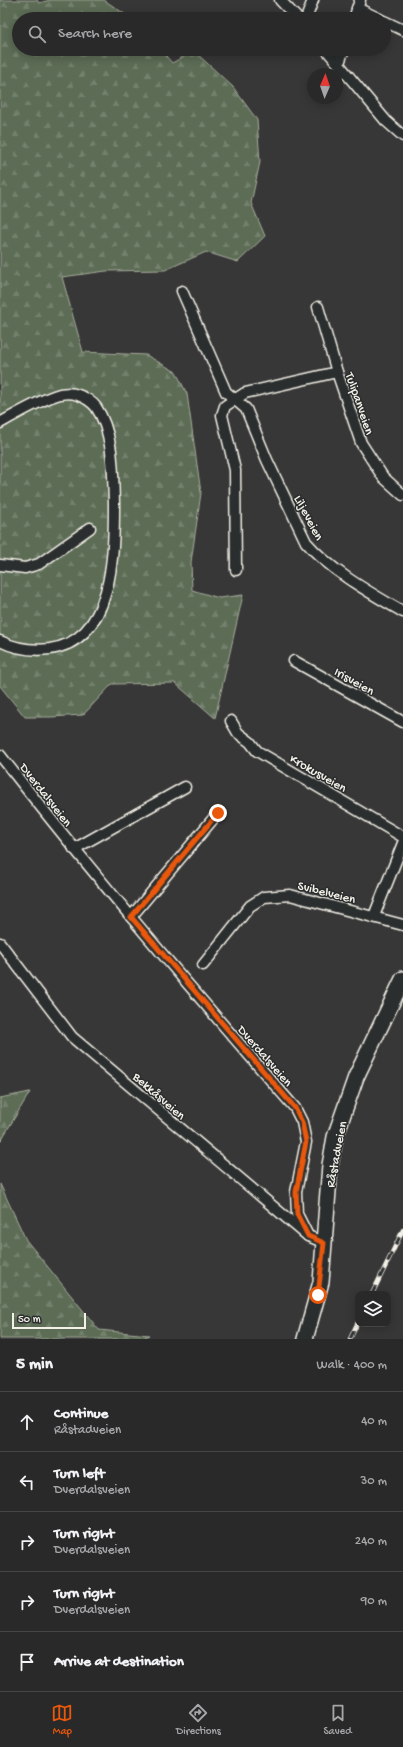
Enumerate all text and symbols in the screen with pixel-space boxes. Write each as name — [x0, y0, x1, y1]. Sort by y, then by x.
search box — [12, 12, 391, 56]
icon: search — [26, 23, 48, 45]
text: Search here — [58, 25, 132, 43]
north arrow — [307, 68, 343, 104]
street label: Tulipanveien — [341, 370, 377, 438]
street label: Liljeveien — [290, 493, 326, 544]
street label: Irisveien — [331, 665, 377, 700]
street label: Krokusveien — [287, 752, 350, 797]
street label: Dverdalsveien — [15, 760, 75, 831]
route end — [209, 804, 227, 822]
street label: Svibelveien — [296, 879, 358, 908]
street label: Dverdalsveien — [233, 1022, 295, 1091]
street label: Bekkåsveien — [128, 1069, 188, 1124]
street label: Råstadveien — [324, 1119, 351, 1189]
route start — [309, 1286, 327, 1304]
map controls — [355, 1291, 391, 1327]
button: layers — [355, 1291, 391, 1327]
scale bar — [12, 1311, 86, 1330]
text: 50 m — [18, 1314, 40, 1326]
text: 5 min — [16, 1355, 53, 1375]
text: Walk · 400 m — [317, 1358, 387, 1373]
text: Continue — [54, 1405, 108, 1423]
icon: ahead — [16, 1411, 38, 1433]
text: 40 m — [361, 1414, 387, 1429]
text: Råstadveien — [54, 1423, 121, 1438]
text: Turn left — [54, 1465, 105, 1483]
icon: left — [16, 1471, 38, 1493]
text: 30 m — [361, 1474, 387, 1489]
text: Dverdalsveien — [54, 1483, 130, 1498]
text: Turn right — [54, 1525, 114, 1543]
icon: right — [16, 1531, 38, 1553]
text: 240 m — [355, 1534, 387, 1549]
text: Dverdalsveien — [54, 1543, 130, 1558]
text: Turn right — [54, 1585, 114, 1603]
icon: right — [16, 1591, 38, 1613]
text: 90 m — [361, 1594, 387, 1609]
text: Dverdalsveien — [54, 1603, 130, 1618]
icon: arrive — [16, 1651, 38, 1673]
text: Arrive at destination — [54, 1653, 184, 1671]
tab: Map — [51, 1702, 73, 1738]
tab: Directions — [176, 1702, 221, 1738]
tab: Saved — [323, 1702, 352, 1738]

